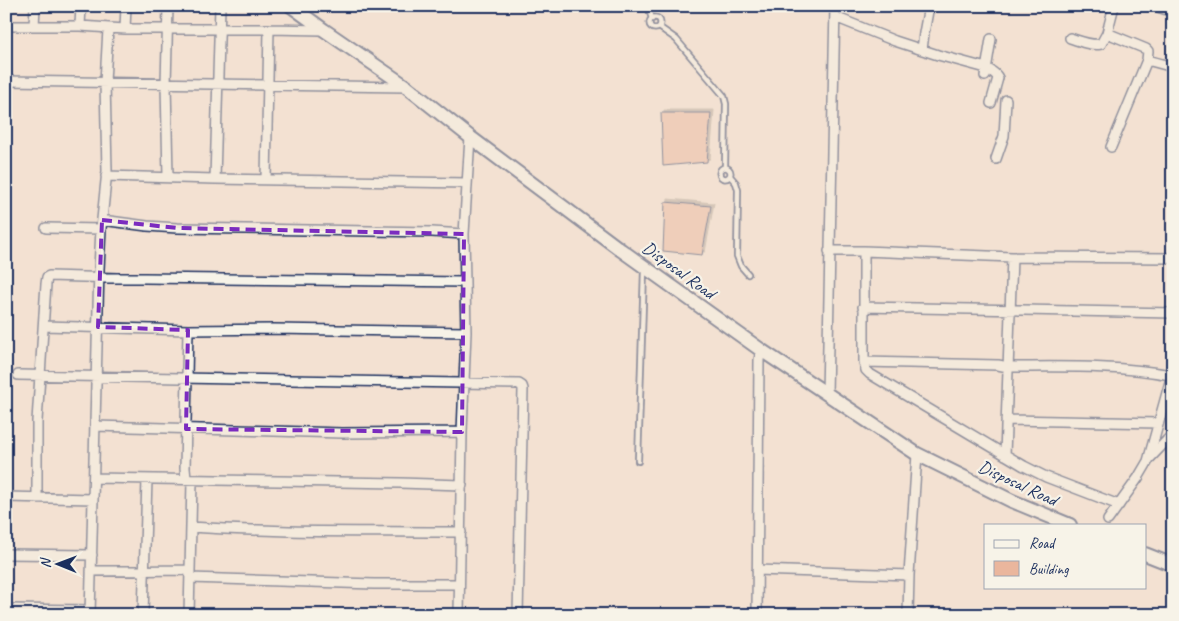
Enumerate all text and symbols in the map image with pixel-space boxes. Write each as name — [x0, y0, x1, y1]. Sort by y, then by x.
street label: Disposal Road — [638, 236, 722, 305]
street label: Disposal Road — [975, 455, 1064, 512]
legend — [984, 524, 1146, 588]
text: Road — [1029, 534, 1056, 553]
north arrow — [32, 538, 82, 588]
text: N — [37, 557, 54, 568]
text: Building — [1029, 560, 1069, 579]

